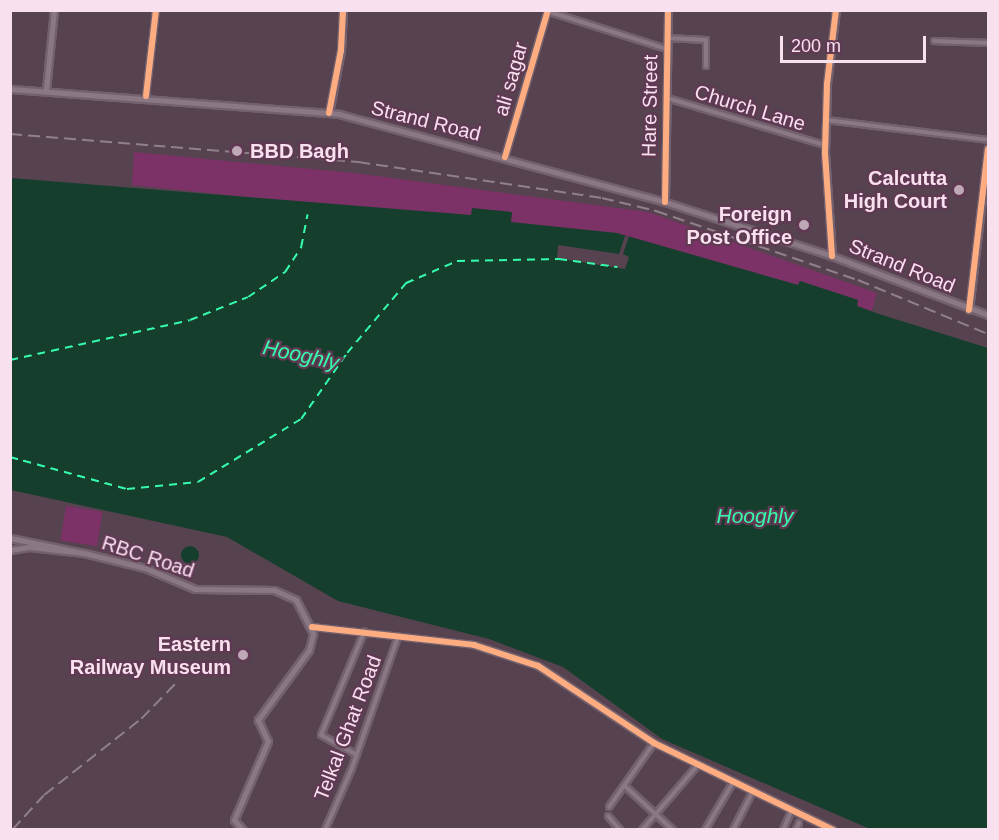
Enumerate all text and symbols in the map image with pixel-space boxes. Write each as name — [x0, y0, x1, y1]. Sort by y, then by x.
scale bar — [783, 24, 928, 62]
text: 200 m — [791, 36, 841, 56]
street label: ali sagar — [489, 39, 533, 119]
street label: Hare Street — [637, 55, 663, 157]
street label: Church Lane — [692, 80, 808, 136]
street label: Strand Road — [369, 96, 483, 146]
place label: BBD Bagh — [250, 139, 349, 163]
marker: BBD Bagh — [228, 142, 246, 160]
place label: Calcutta High Court — [844, 166, 947, 213]
marker: Calcutta High Court — [952, 183, 966, 197]
place label: Foreign Post Office — [686, 202, 792, 249]
marker: Foreign Post Office — [797, 218, 811, 232]
street label: Strand Road — [845, 234, 959, 298]
water label: Hooghly — [261, 335, 341, 375]
water label: Hooghly — [716, 503, 794, 529]
street label: RBC Road — [99, 531, 197, 583]
place label: Eastern Railway Museum — [70, 632, 231, 679]
marker: Eastern Railway Museum — [236, 648, 250, 662]
street label: Telkal Ghat Road — [309, 652, 387, 804]

